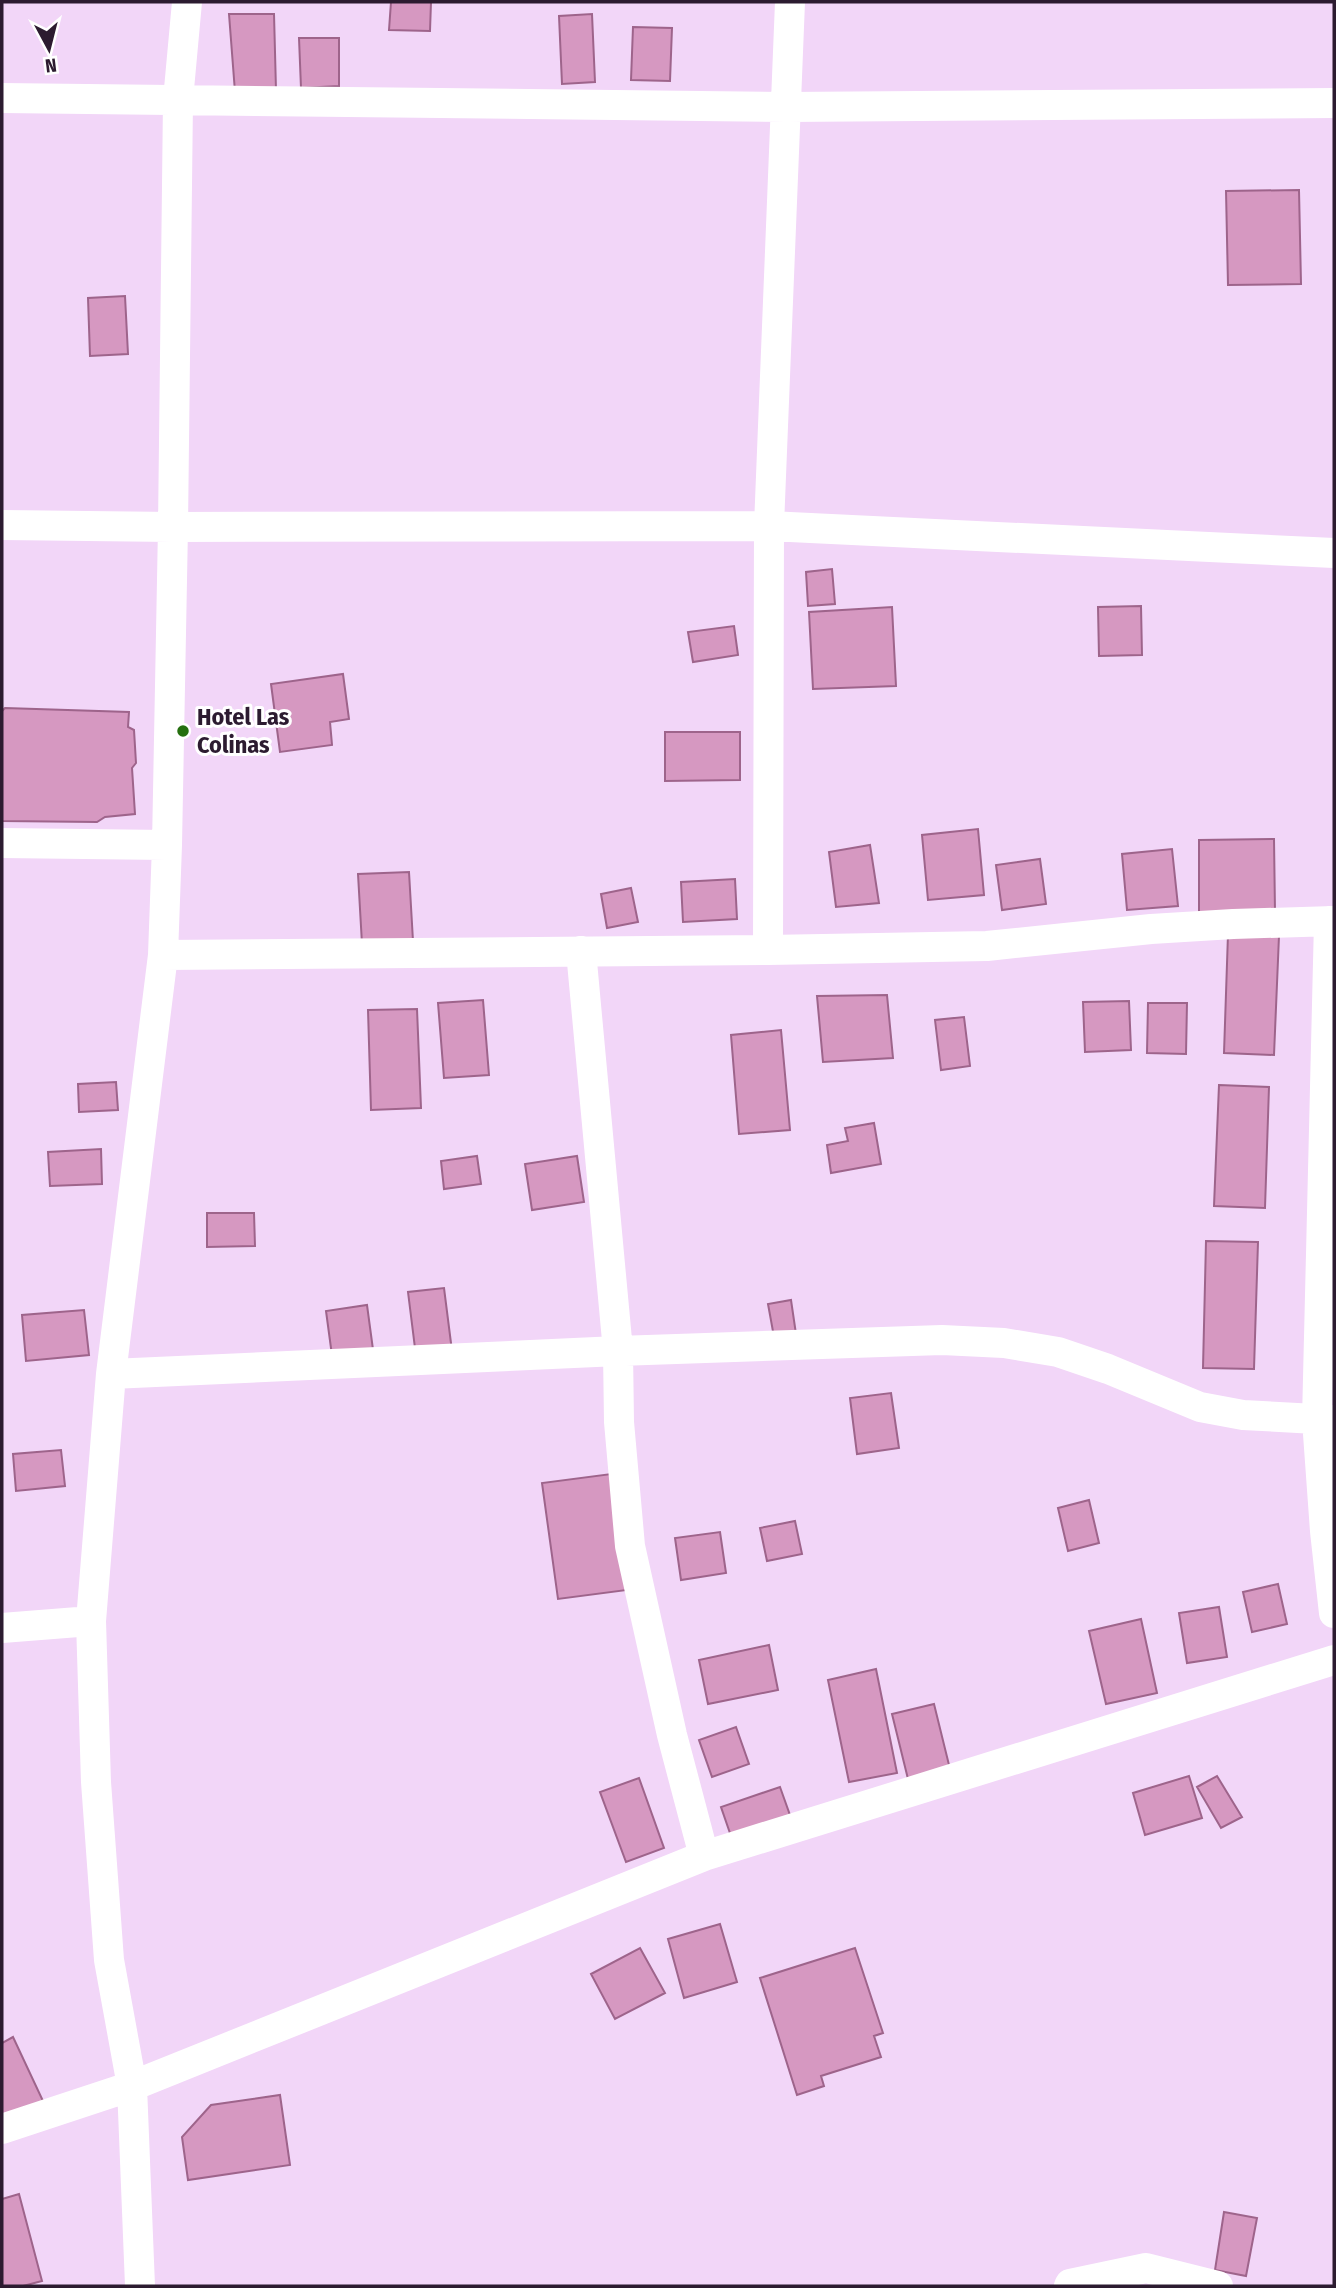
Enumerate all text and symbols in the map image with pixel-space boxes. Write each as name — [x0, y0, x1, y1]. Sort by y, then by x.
north arrow — [14, 14, 84, 84]
text: N — [44, 53, 58, 77]
place label: Hotel Las Colinas — [197, 703, 290, 759]
marker: Hotel Las Colinas — [175, 723, 191, 739]

